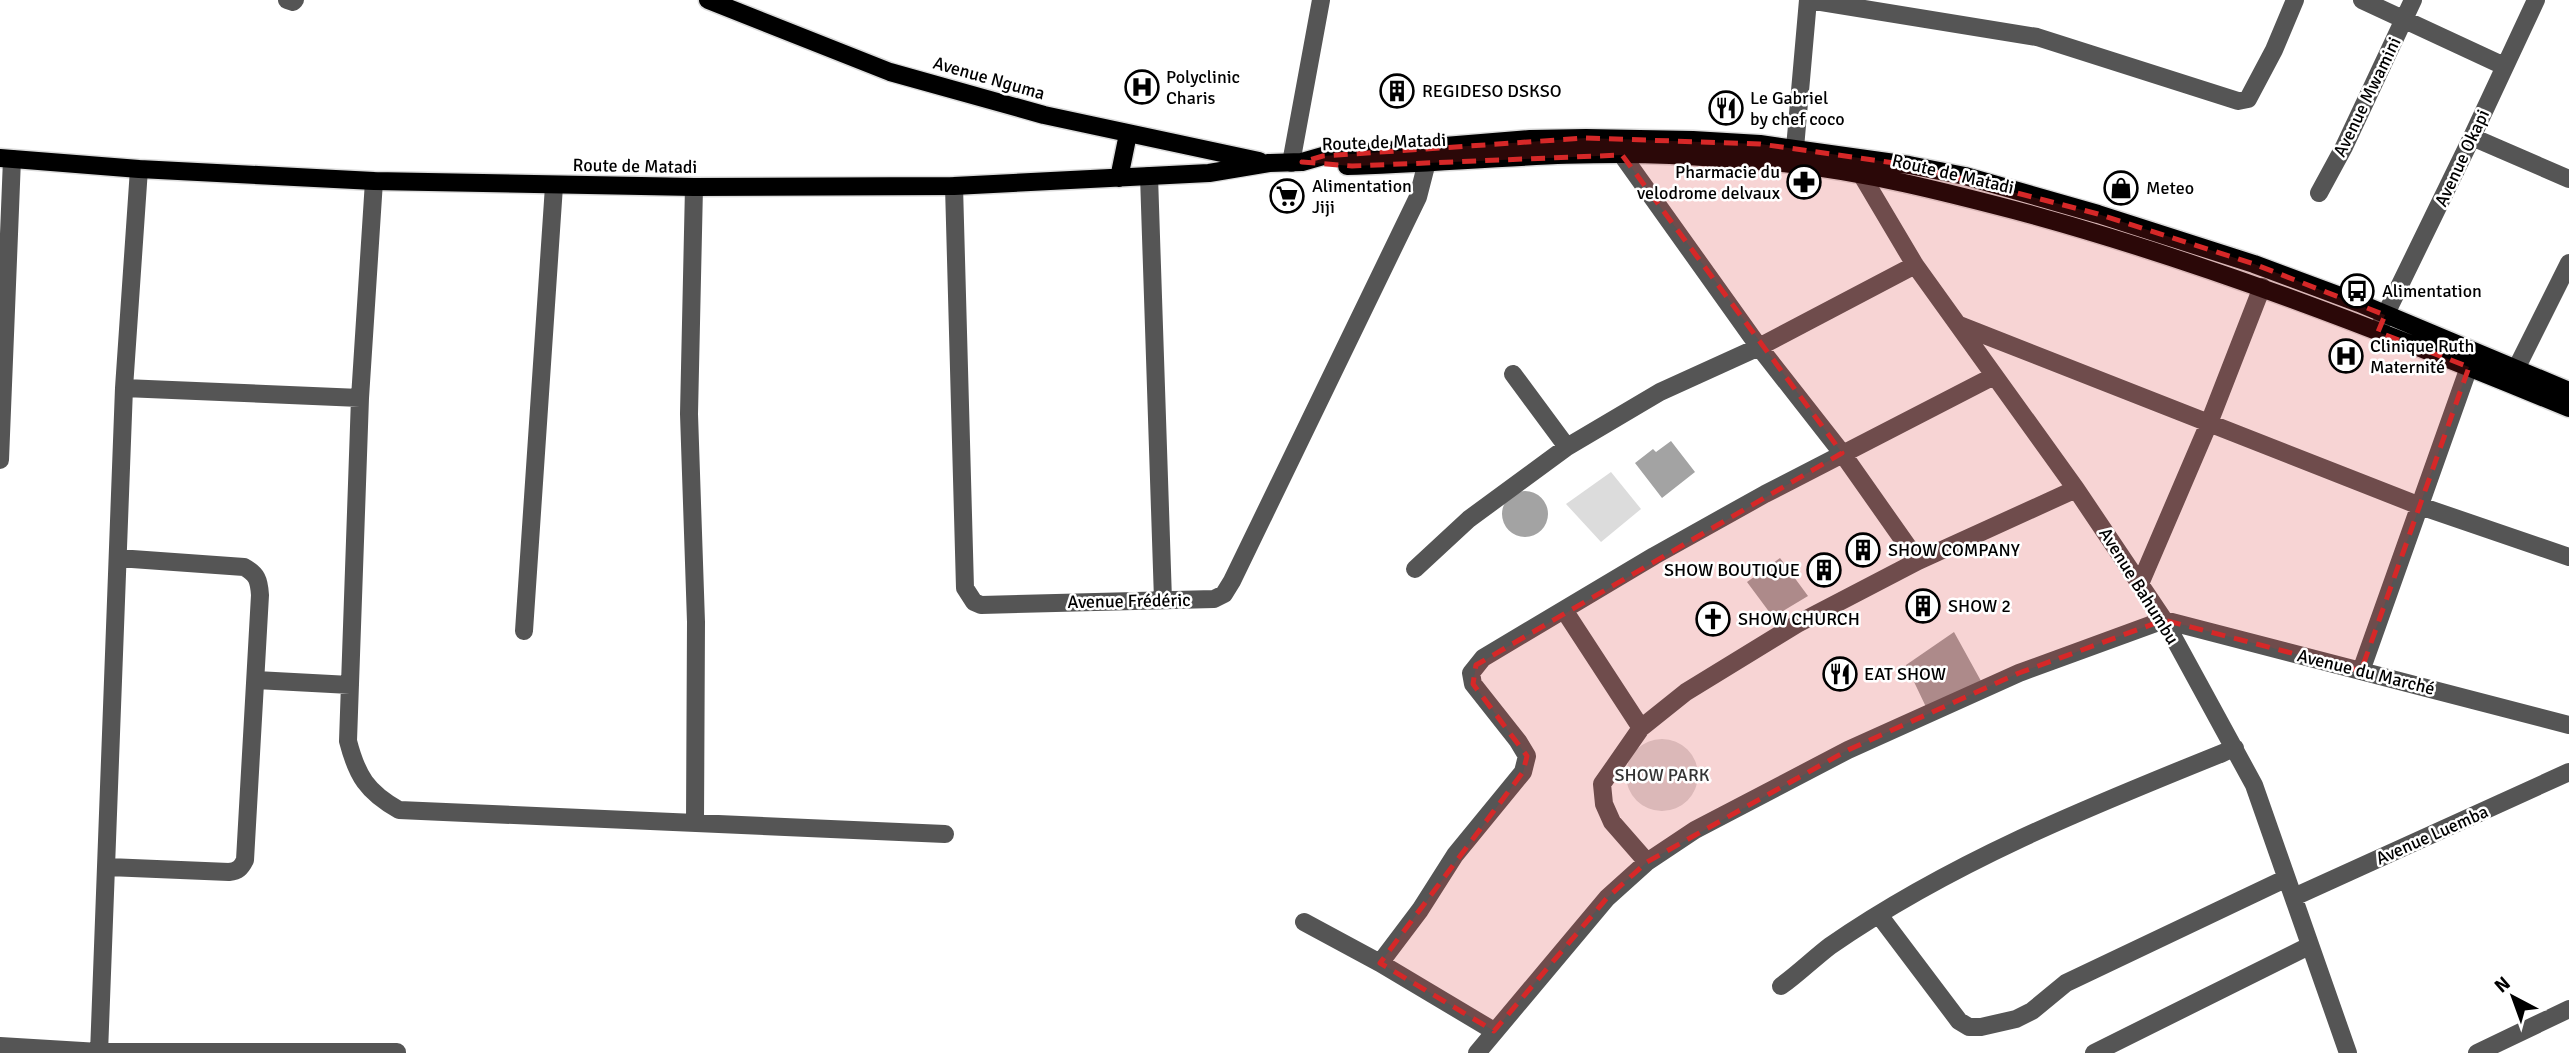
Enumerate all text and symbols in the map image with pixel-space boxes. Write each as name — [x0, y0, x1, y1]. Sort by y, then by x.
street label: Avenue Mwamini — [2328, 33, 2406, 161]
street label: Avenue Nguma — [931, 52, 1047, 104]
place label: Polyclinic Charis — [1166, 66, 1240, 109]
hospital icon: Polyclinic Charis — [1123, 68, 1161, 106]
building icon: REGIDESO DSKSO — [1378, 72, 1416, 110]
place label: REGIDESO DSKSO — [1422, 80, 1562, 102]
place label: Le Gabriel by chef coco — [1750, 87, 1845, 130]
restaurant icon: Le Gabriel by chef coco — [1707, 89, 1745, 127]
street label: Avenue Okapi — [2430, 106, 2494, 210]
street label: Route de Matadi — [1321, 129, 1447, 155]
street label: Route de Matadi — [1890, 149, 2016, 199]
street label: Route de Matadi — [573, 154, 697, 178]
place label: Pharmacie du velodrome delvaux — [1637, 161, 1781, 204]
pharmacy icon: Pharmacie du velodrome delvaux — [1785, 163, 1823, 201]
shop icon: Meteo — [2102, 169, 2140, 207]
place label: Alimentation Jiji — [1312, 175, 1412, 218]
supermarket icon: Alimentation Jiji — [1268, 177, 1306, 215]
place label: Meteo — [2146, 177, 2194, 199]
bus stop icon: Alimentation — [2338, 272, 2376, 310]
place label: Alimentation — [2382, 280, 2482, 302]
place label: Clinique Ruth Maternité — [2370, 335, 2474, 378]
hospital icon: Clinique Ruth Maternité — [2327, 337, 2365, 375]
street label: Avenue Bahumbu — [2094, 524, 2184, 648]
building icon: SHOW COMPANY — [1844, 531, 1882, 569]
place label: SHOW COMPANY — [1888, 539, 2020, 561]
building icon: SHOW BOUTIQUE — [1805, 551, 1843, 589]
place label: SHOW BOUTIQUE — [1664, 559, 1800, 581]
building icon: SHOW 2 — [1904, 587, 1942, 625]
street label: Avenue Frédéric — [1067, 589, 1191, 613]
place label: SHOW 2 — [1948, 595, 2011, 617]
church icon: SHOW CHURCH — [1694, 600, 1732, 638]
place label: SHOW CHURCH — [1738, 608, 1860, 630]
street label: Avenue du Marché — [2295, 644, 2437, 700]
restaurant icon: EAT SHOW — [1821, 655, 1859, 693]
place label: EAT SHOW — [1864, 663, 1946, 685]
park label: SHOW PARK — [1615, 764, 1710, 786]
street label: Avenue Luemba — [2372, 800, 2492, 870]
north arrow — [2478, 962, 2548, 1032]
text: N — [2490, 972, 2515, 998]

